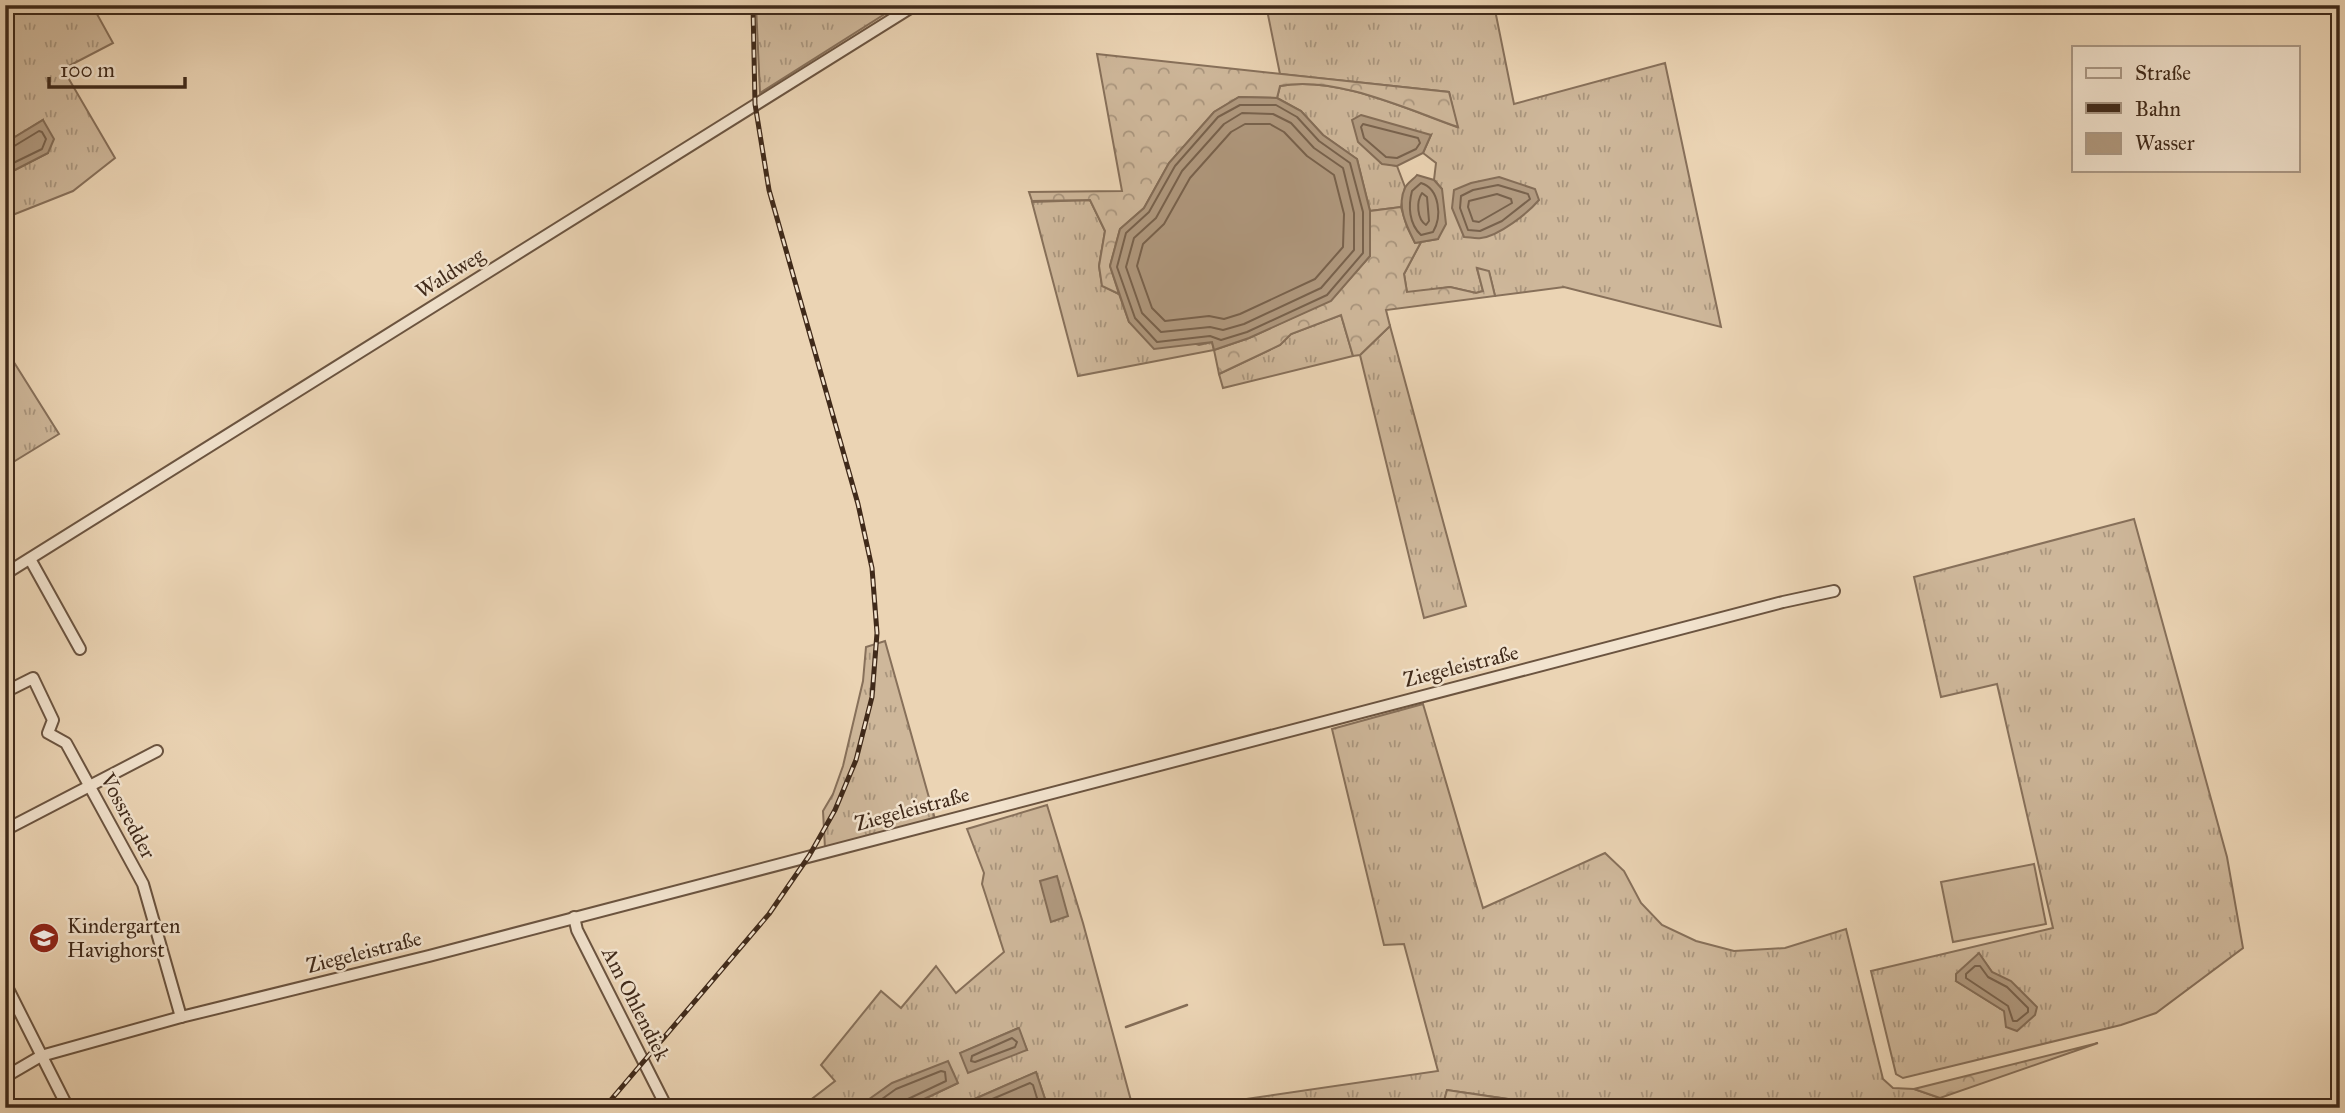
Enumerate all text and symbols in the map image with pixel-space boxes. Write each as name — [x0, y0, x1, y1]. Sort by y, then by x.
scale bar — [49, 46, 186, 90]
legend — [2072, 46, 2300, 172]
text: 100 m — [60, 57, 115, 83]
text: Straße — [2135, 60, 2191, 86]
text: Bahn — [2135, 96, 2181, 122]
text: Wasser — [2135, 130, 2195, 156]
street label: Waldweg — [411, 242, 489, 304]
street label: Ziegeleistraße — [1401, 639, 1521, 693]
street label: Vossredder — [94, 768, 161, 863]
street label: Ziegeleistraße — [852, 781, 972, 837]
place label: Kindergarten Havighorst — [67, 913, 180, 963]
school or university icon: Kindergarten Havighorst — [27, 921, 61, 955]
street label: Ziegeleistraße — [304, 925, 424, 979]
street label: Am Ohlendiek — [596, 942, 676, 1065]

